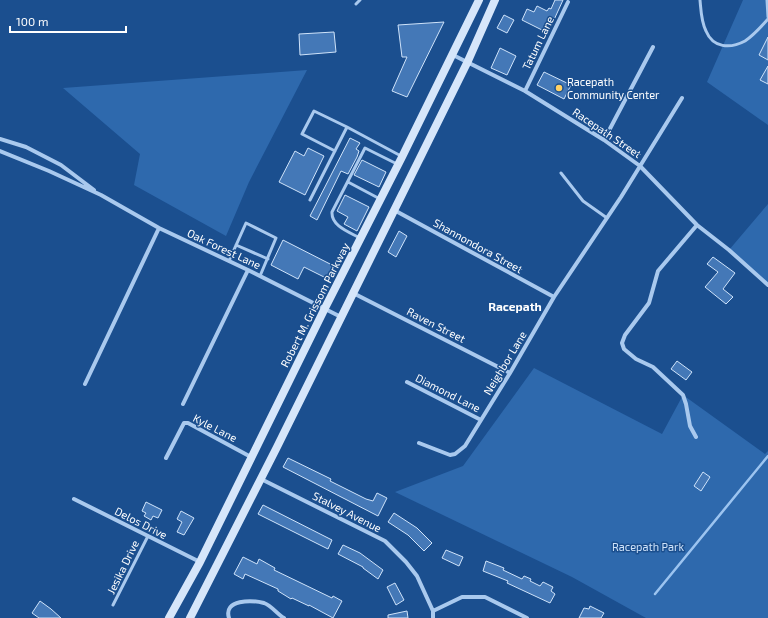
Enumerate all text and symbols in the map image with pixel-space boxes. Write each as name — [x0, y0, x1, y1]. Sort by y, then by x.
scale bar — [10, 8, 126, 34]
text: 100 m — [16, 14, 48, 28]
street label: Tatum Lane — [519, 14, 556, 72]
place label: Racepath Community Center — [567, 75, 660, 101]
marker: Racepath Community Center — [554, 83, 564, 93]
street label: Racepath Street — [570, 105, 644, 160]
street label: Shannondora Street — [431, 216, 525, 275]
street label: Oak Forest Lane — [185, 226, 263, 271]
street label: Robert M. Grissom Parkway — [277, 240, 352, 369]
district label: Racepath — [488, 299, 542, 313]
street label: Raven Street — [405, 304, 468, 345]
street label: Neighbor Lane — [480, 328, 529, 397]
street label: Diamond Lane — [414, 371, 483, 415]
street label: Kyle Lane — [191, 411, 239, 444]
street label: Stalvey Avenue — [311, 489, 384, 535]
street label: Delos Drive — [113, 504, 170, 541]
street label: Jesika Drive — [104, 538, 141, 596]
park label: Racepath Park — [612, 540, 684, 553]

